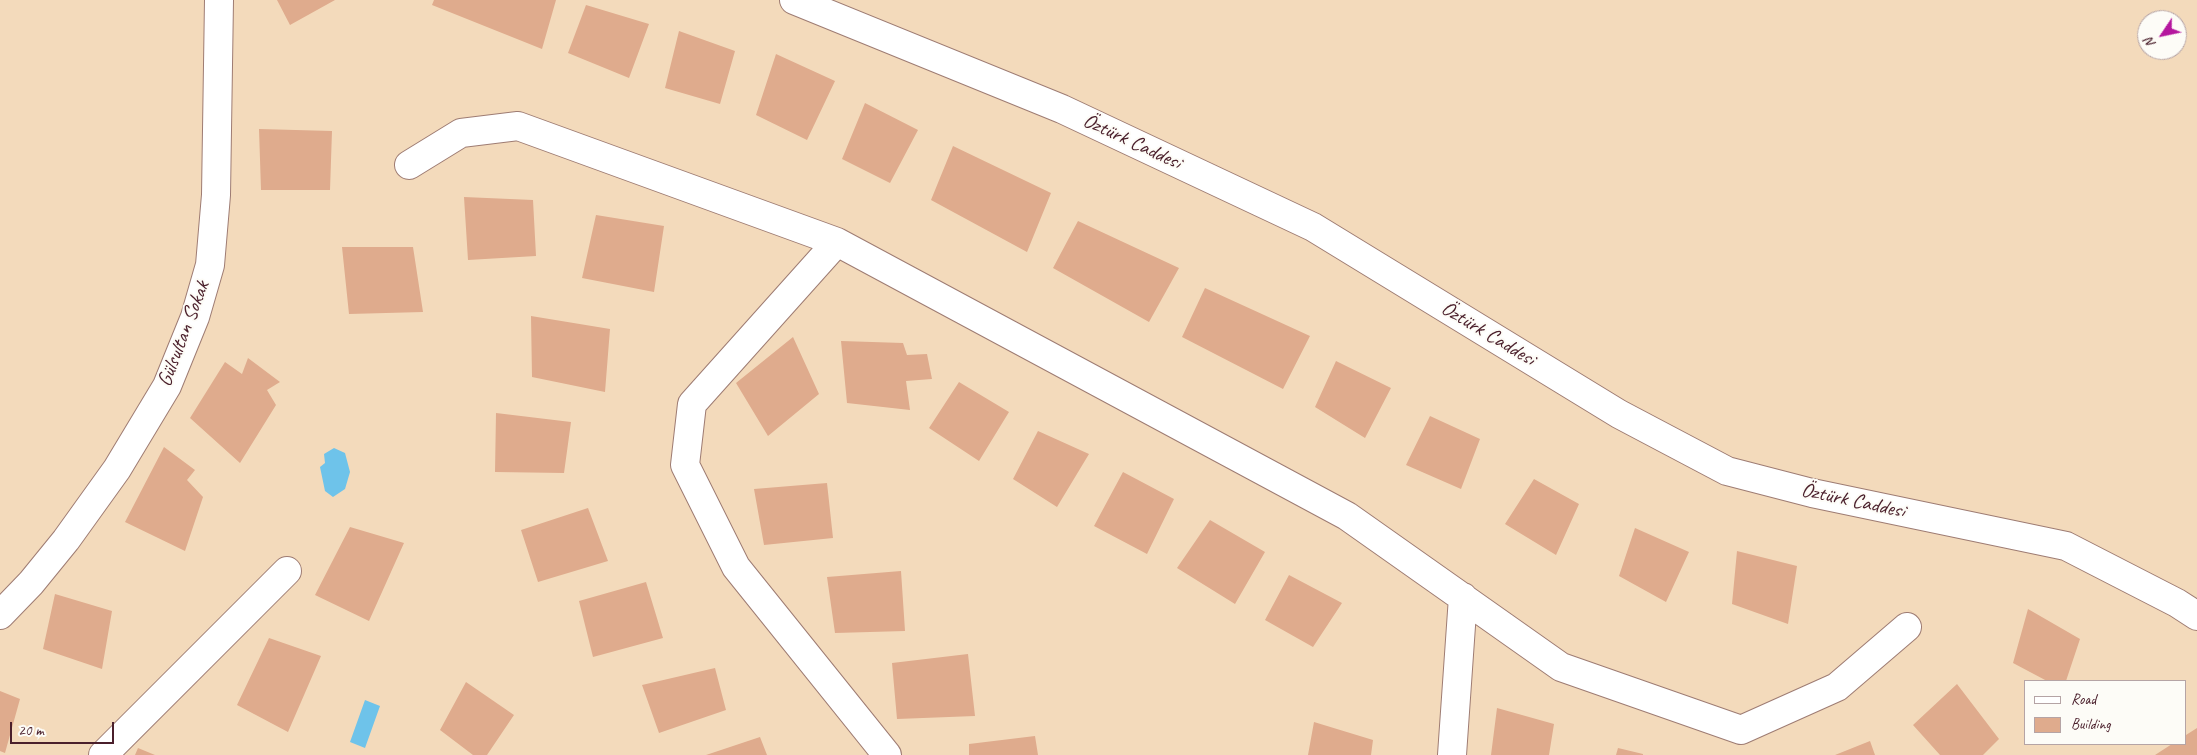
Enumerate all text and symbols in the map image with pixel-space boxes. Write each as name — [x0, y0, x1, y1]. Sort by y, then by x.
north arrow — [2137, 10, 2187, 60]
text: N — [2141, 35, 2159, 51]
street label: Öztürk Caddesi — [1079, 108, 1185, 176]
street label: Gülsultan Sokak — [152, 278, 216, 390]
street label: Öztürk Caddesi — [1436, 296, 1540, 372]
street label: Öztürk Caddesi — [1799, 478, 1907, 524]
legend — [2024, 680, 2187, 745]
text: Road — [2071, 690, 2096, 709]
scale bar — [12, 712, 116, 744]
text: Building — [2071, 715, 2110, 734]
text: 20 m — [18, 721, 44, 740]

